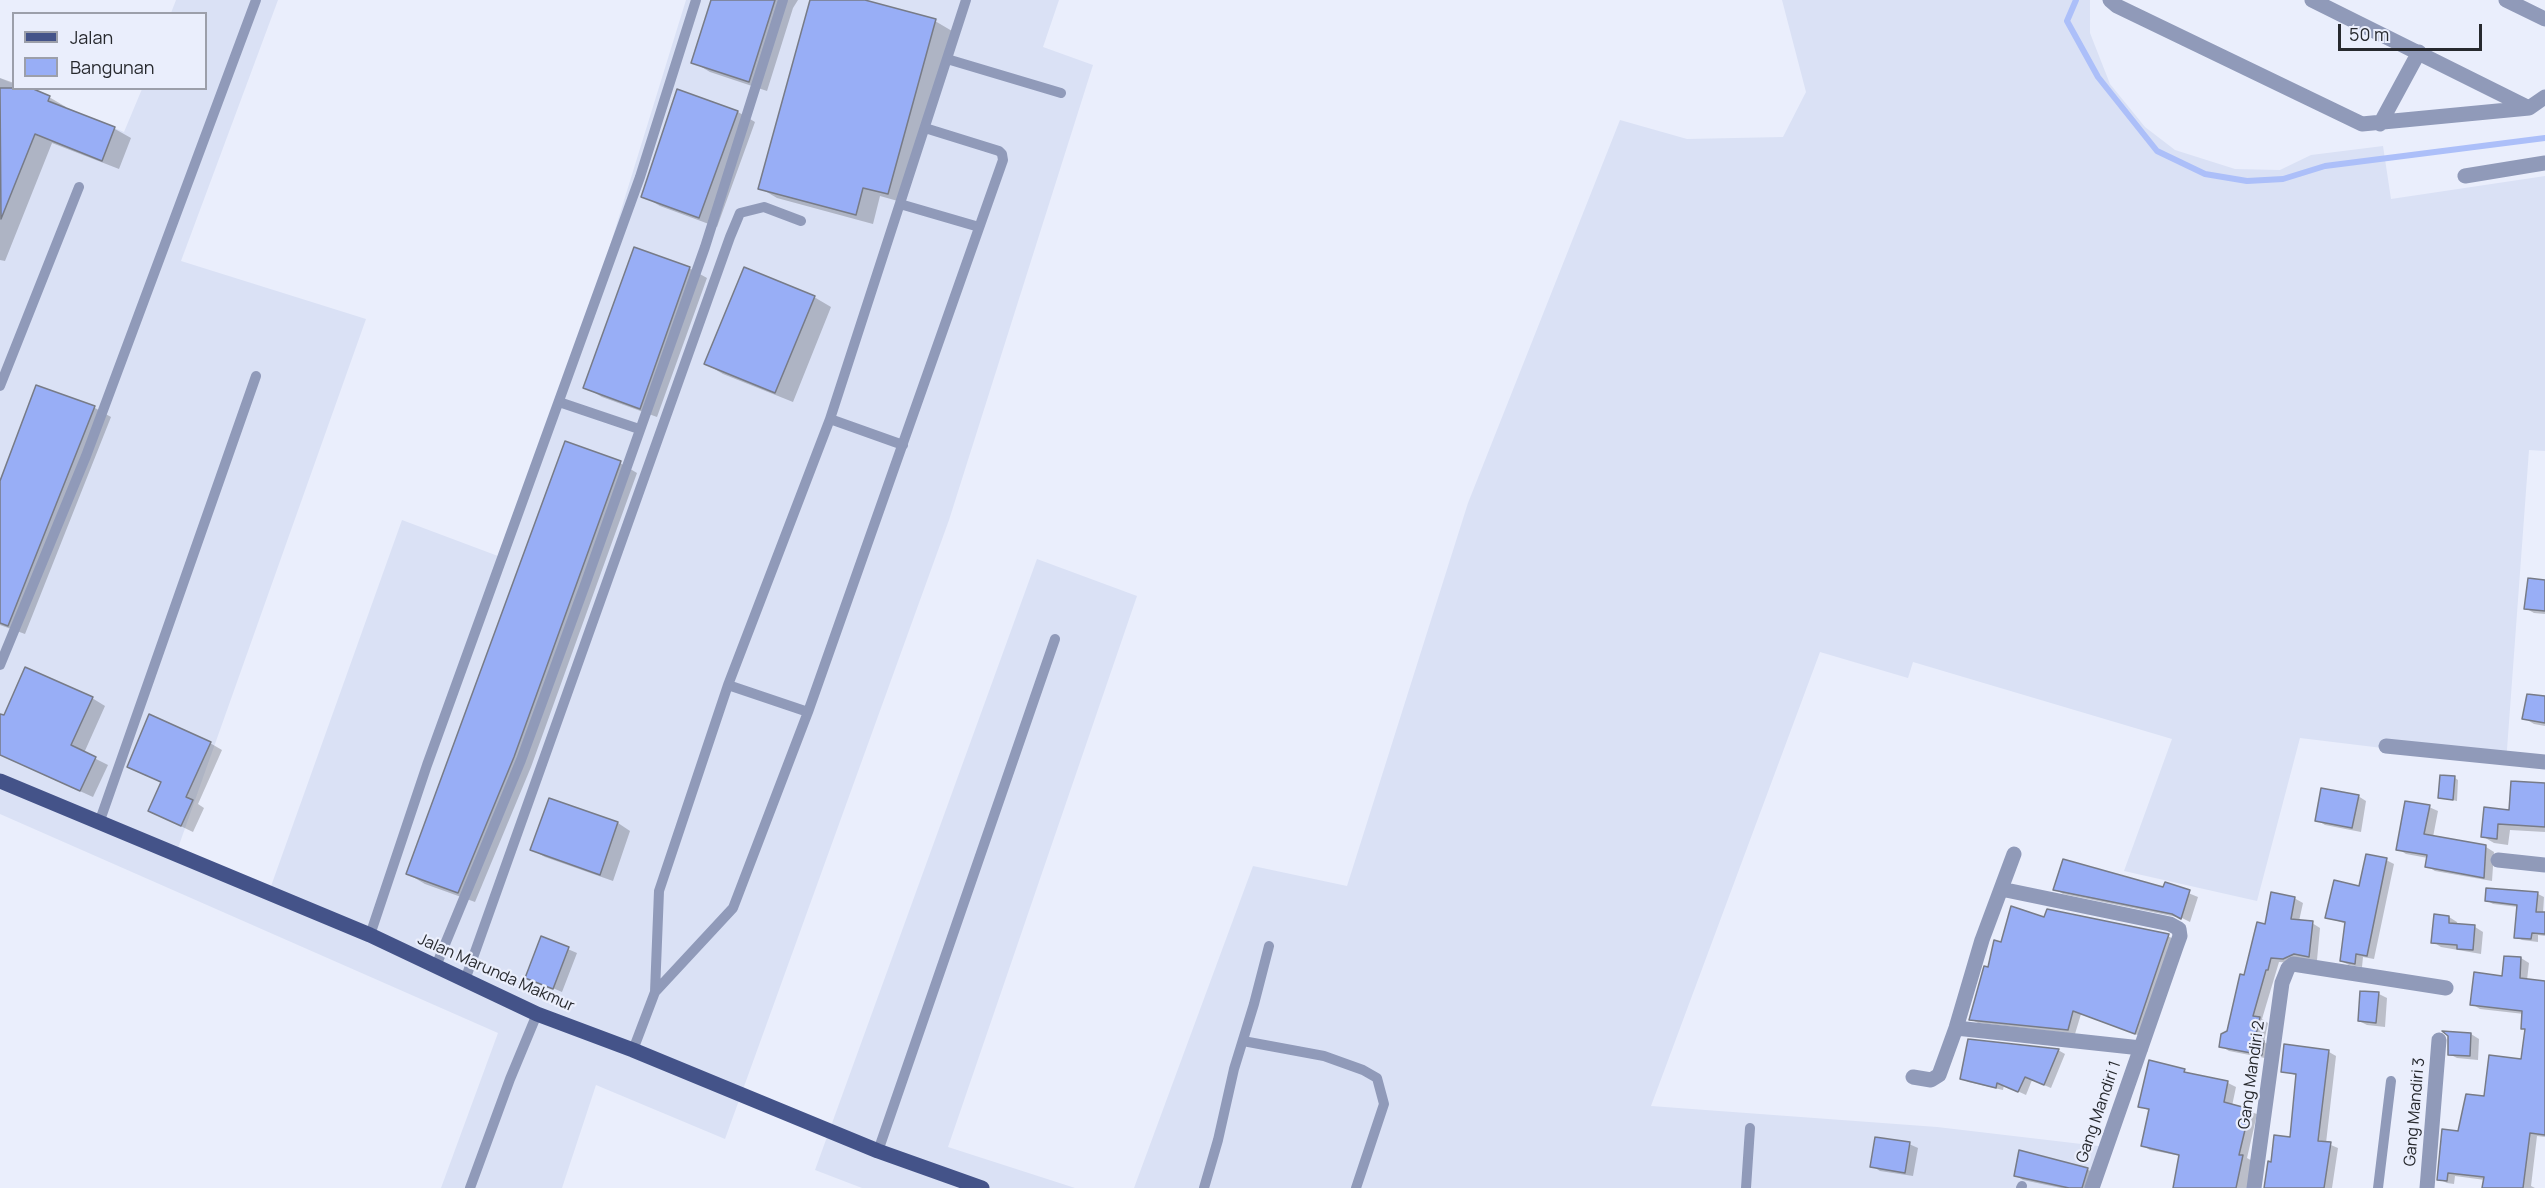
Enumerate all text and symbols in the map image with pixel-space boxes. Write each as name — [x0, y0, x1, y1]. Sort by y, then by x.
legend — [12, 12, 207, 90]
scale bar — [2341, 12, 2485, 50]
text: 50 m — [2349, 22, 2389, 46]
text: Jalan — [70, 25, 113, 49]
text: Bangunan — [70, 55, 154, 79]
street label: Jalan Marunda Makmur — [415, 930, 577, 1016]
street label: Gang Mandiri 2 — [2235, 1020, 2269, 1130]
street label: Gang Mandiri 3 — [2401, 1057, 2429, 1167]
street label: Gang Mandiri 1 — [2073, 1059, 2125, 1165]

